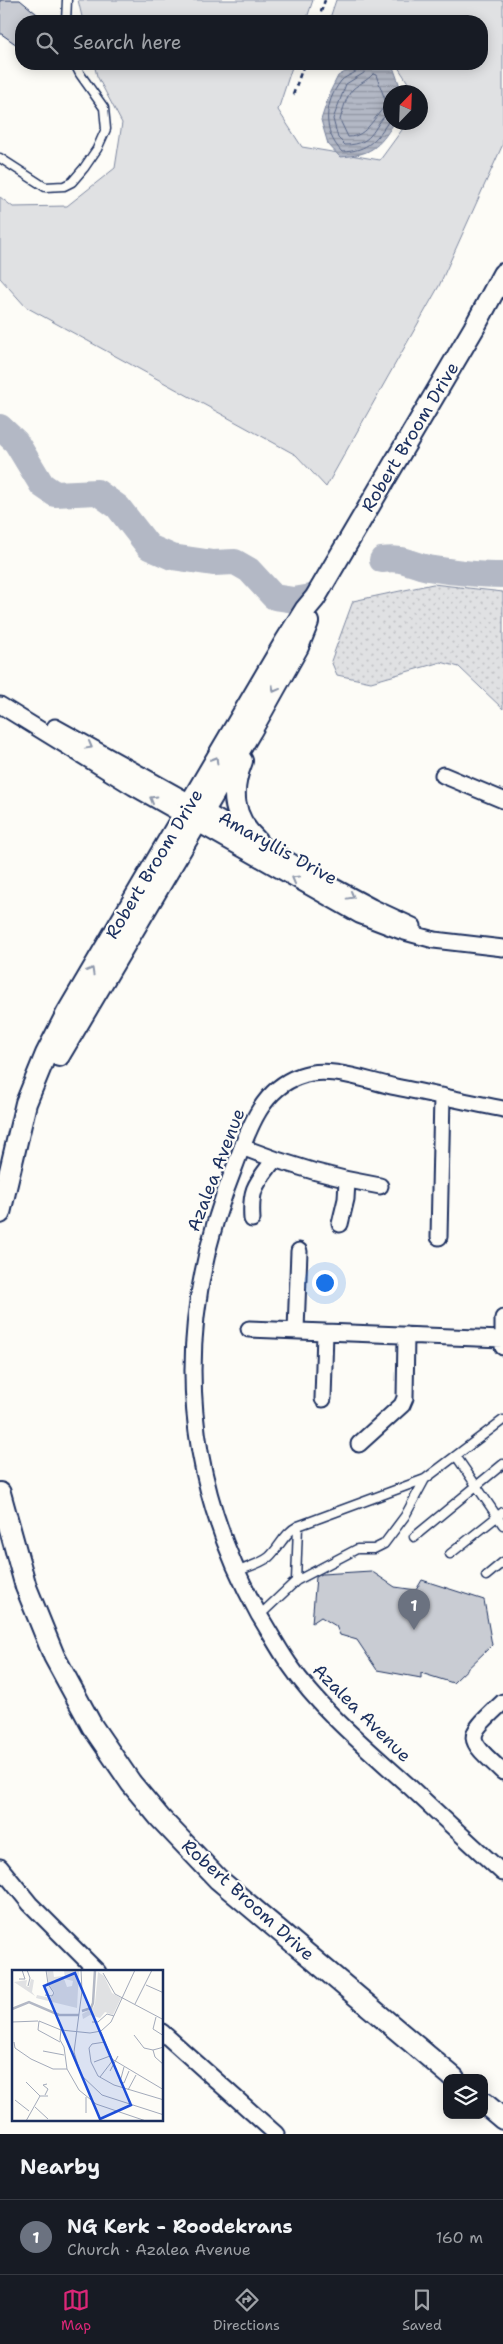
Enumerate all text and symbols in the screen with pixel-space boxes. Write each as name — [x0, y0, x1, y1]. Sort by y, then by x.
search box — [15, 15, 488, 70]
icon: search — [33, 29, 61, 57]
text: Search here — [73, 30, 182, 55]
north arrow — [383, 85, 428, 130]
street label: Robert Broom Drive — [356, 358, 464, 516]
one-way arrow — [271, 684, 281, 693]
one-way arrow — [83, 739, 92, 749]
one-way arrow — [209, 757, 219, 766]
street label: Robert Broom Drive — [100, 785, 208, 943]
one-way arrow — [150, 796, 159, 806]
street label: Amaryllis Drive — [214, 805, 342, 891]
one-way arrow — [291, 876, 300, 886]
one-way arrow — [346, 890, 355, 900]
one-way arrow — [85, 968, 95, 977]
street label: Azalea Avenue — [181, 1105, 251, 1235]
your location — [312, 1270, 338, 1296]
pin: 1 — [398, 1589, 430, 1630]
street label: Azalea Avenue — [308, 1659, 416, 1767]
street label: Robert Broom Drive — [177, 1834, 319, 1966]
inset map — [12, 1970, 164, 2122]
map controls — [443, 2074, 488, 2119]
button: layers — [443, 2074, 488, 2119]
text: Nearby — [20, 2153, 100, 2181]
text: NG Kerk - Roodekrans — [67, 2214, 292, 2239]
text: 1 — [32, 2227, 40, 2248]
text: 160 m — [436, 2227, 483, 2248]
text: Church · Azalea Avenue — [67, 2239, 251, 2260]
tab: Map — [61, 2286, 91, 2334]
tab: Directions — [213, 2286, 280, 2334]
tab: Saved — [402, 2286, 442, 2334]

